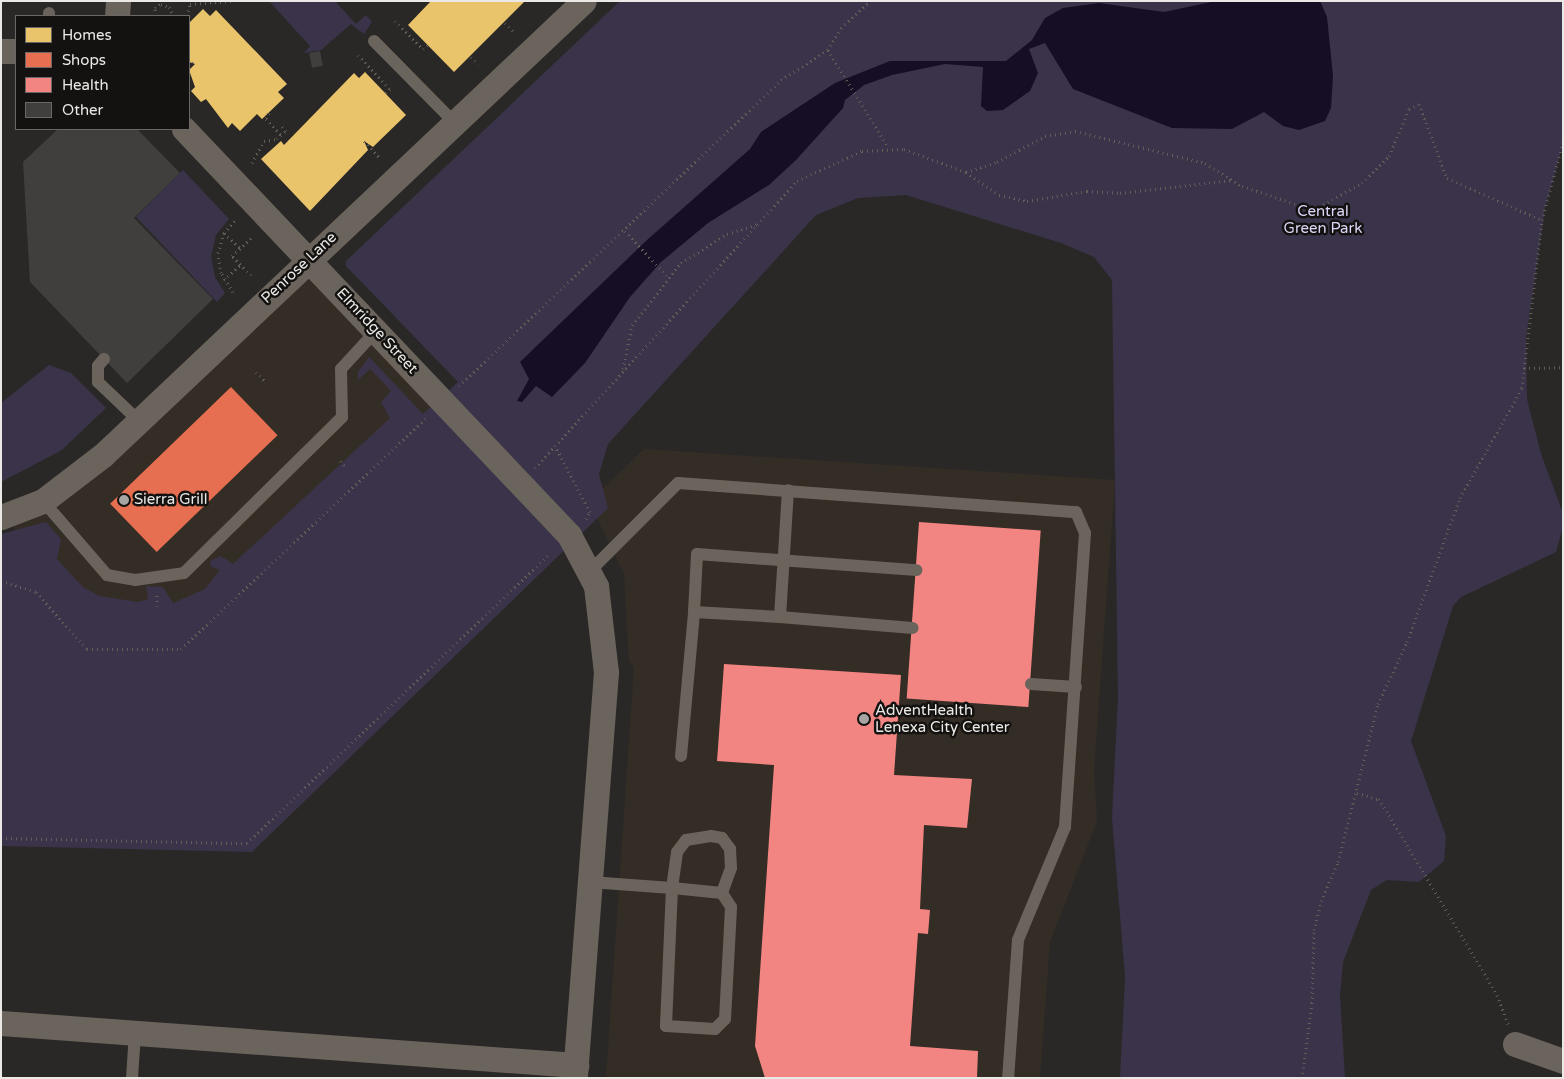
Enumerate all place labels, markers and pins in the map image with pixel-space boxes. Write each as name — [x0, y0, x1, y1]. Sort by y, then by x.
place label: Sierra Grill — [134, 491, 207, 509]
marker: Sierra Grill — [118, 494, 130, 506]
place label: AdventHealth Lenexa City Center — [875, 701, 1009, 736]
marker: AdventHealth Lenexa City Center — [857, 712, 871, 726]

